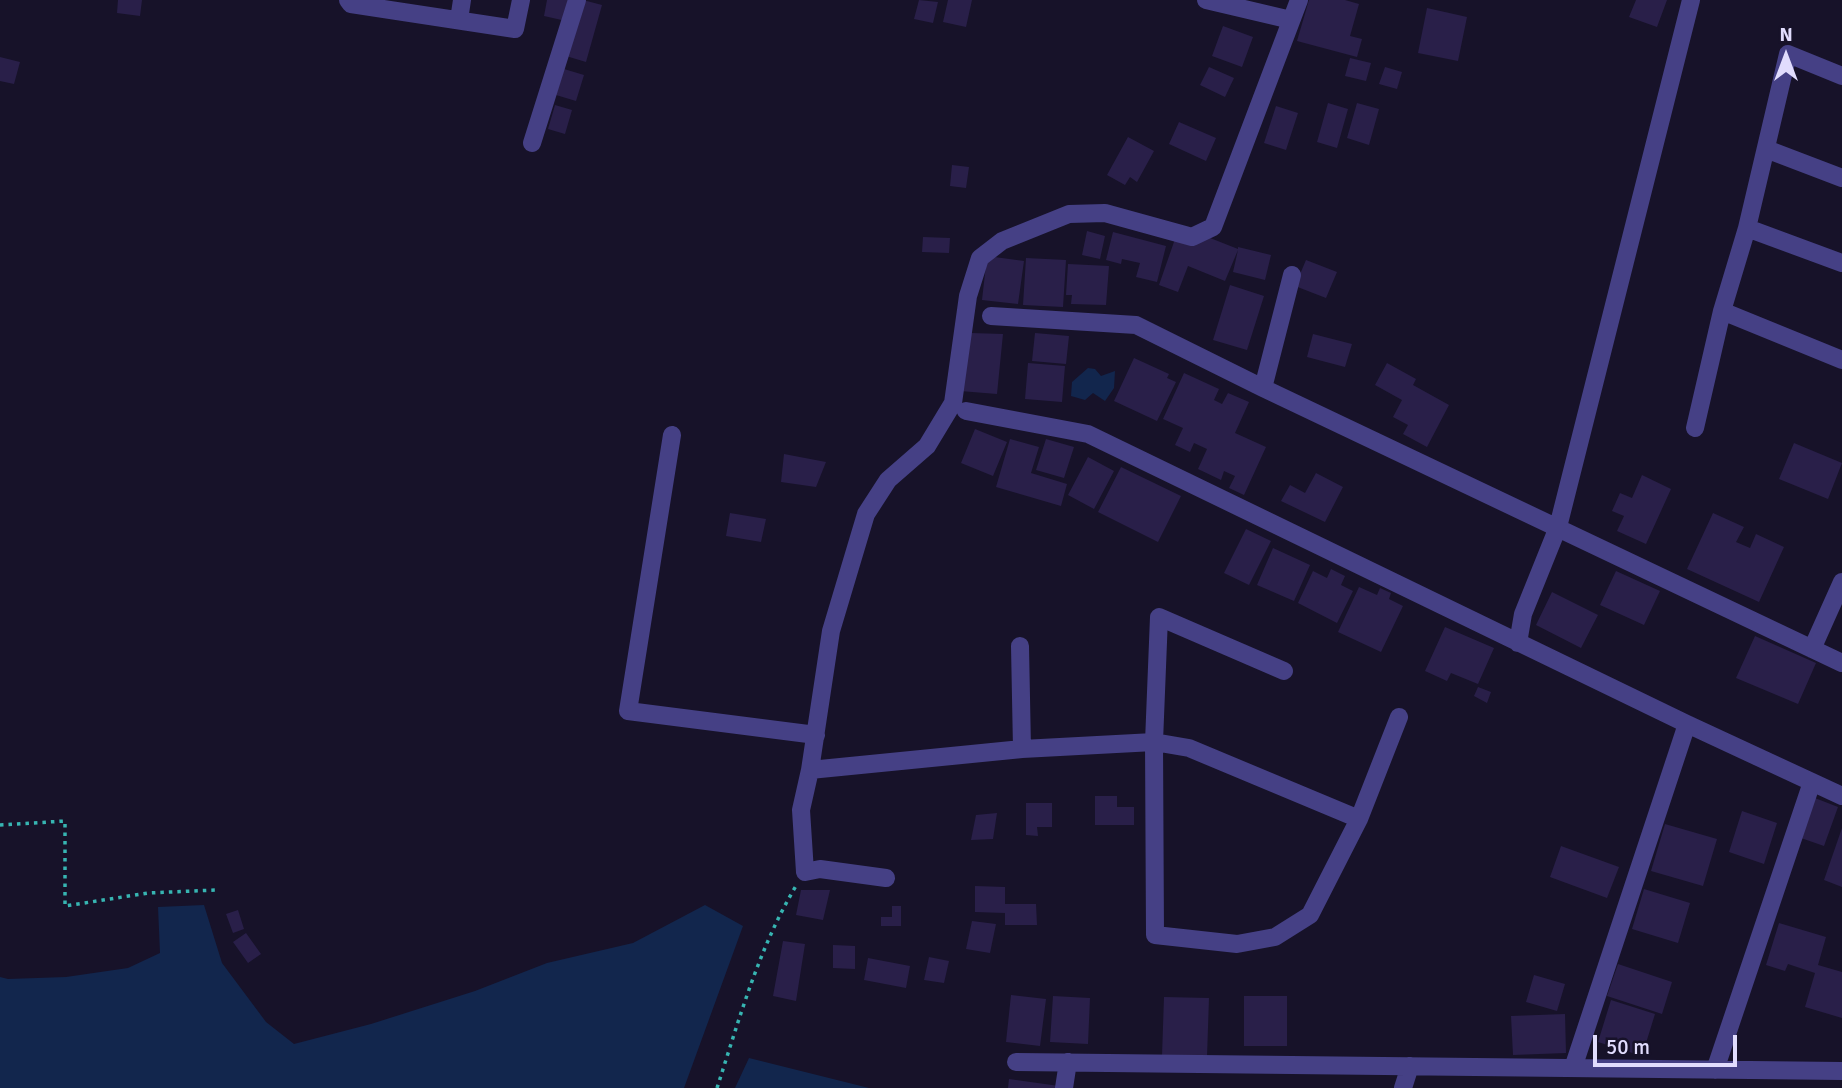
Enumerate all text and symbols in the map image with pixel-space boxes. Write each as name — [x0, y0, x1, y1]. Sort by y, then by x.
north arrow — [1751, 21, 1821, 91]
text: N — [1779, 23, 1793, 47]
scale bar — [1597, 1021, 1741, 1066]
text: 50 m — [1606, 1034, 1650, 1060]

